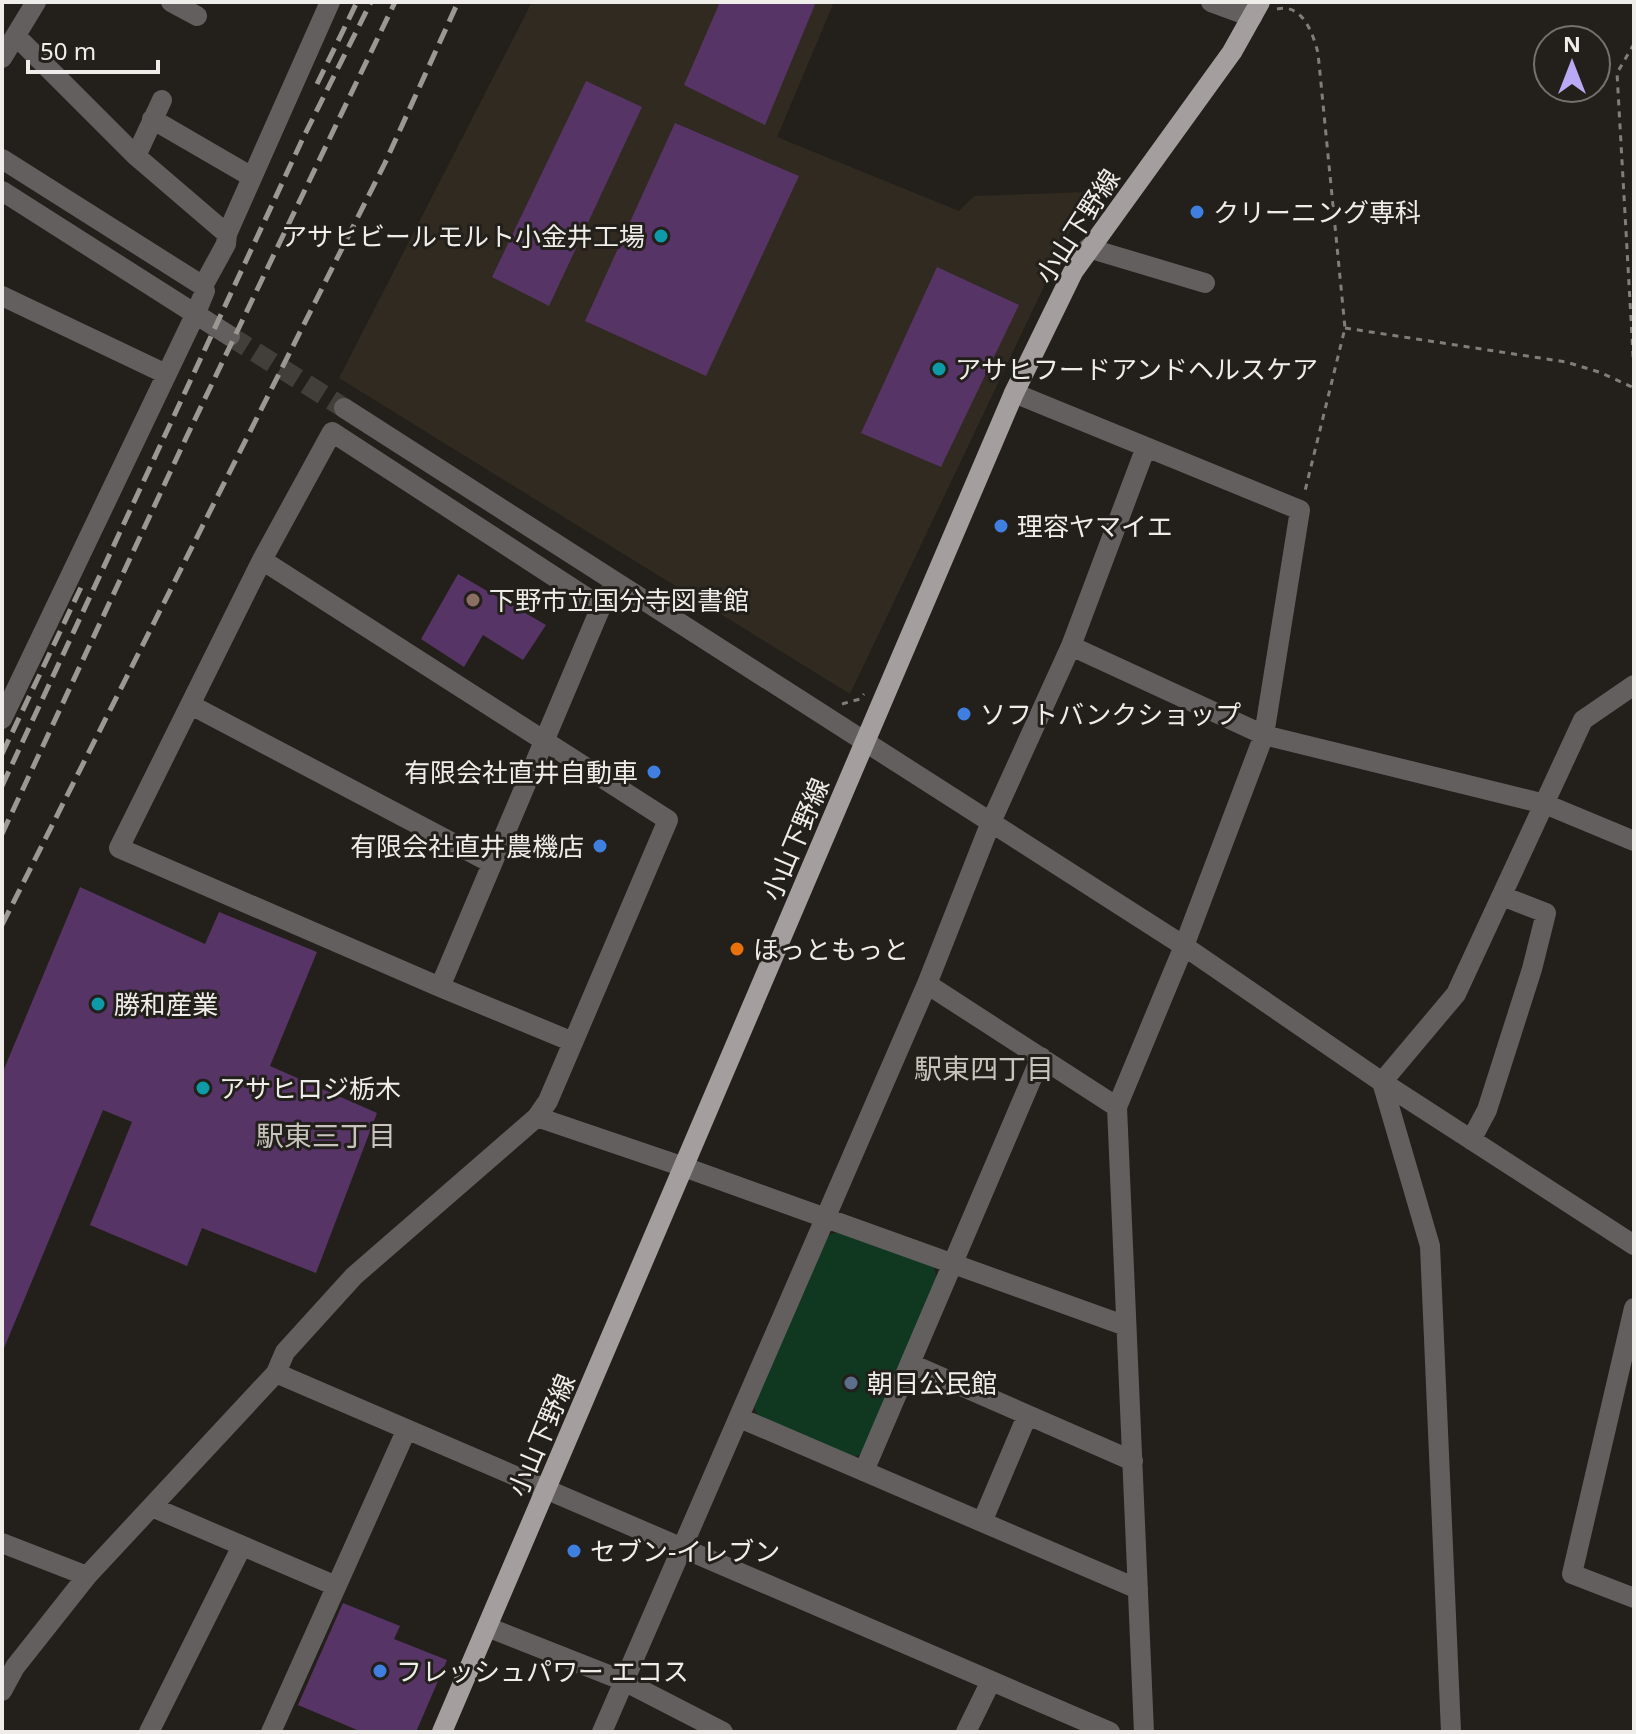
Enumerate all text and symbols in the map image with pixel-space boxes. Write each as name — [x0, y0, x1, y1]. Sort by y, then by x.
scale bar — [28, 24, 158, 74]
north arrow — [1532, 24, 1612, 104]
text: N — [1563, 28, 1581, 58]
text: 50 m — [40, 34, 96, 67]
street label: 小山下野線 — [1026, 162, 1128, 290]
place label: クリーニング専科 — [1213, 194, 1421, 230]
marker: クリーニング専科 — [1188, 203, 1206, 221]
place label: アサヒビールモルト小金井工場 — [281, 218, 645, 254]
marker: アサヒビールモルト小金井工場 — [652, 227, 670, 245]
place label: アサヒフードアンドヘルスケア — [955, 351, 1318, 387]
marker: アサヒフードアンドヘルスケア — [930, 360, 948, 378]
place label: 理容ヤマイエ — [1017, 508, 1173, 544]
marker: 理容ヤマイエ — [992, 517, 1010, 535]
place label: 下野市立国分寺図書館 — [489, 582, 749, 618]
marker: 下野市立国分寺図書館 — [464, 591, 482, 609]
place label: ソフトバンクショップ — [980, 696, 1241, 732]
marker: ソフトバンクショップ — [955, 705, 973, 723]
place label: 有限会社直井自動車 — [404, 754, 638, 790]
marker: 有限会社直井自動車 — [645, 763, 663, 781]
street label: 小山下野線 — [753, 772, 837, 906]
place label: 有限会社直井農機店 — [350, 828, 584, 864]
marker: 有限会社直井農機店 — [591, 837, 609, 855]
place label: ほっともっと — [753, 931, 909, 967]
marker: ほっともっと — [728, 940, 746, 958]
place label: 勝和産業 — [114, 986, 218, 1022]
marker: 勝和産業 — [89, 995, 107, 1013]
district label: 駅東四丁目 — [914, 1049, 1054, 1087]
place label: アサヒロジ栃木 — [219, 1070, 401, 1106]
marker: アサヒロジ栃木 — [194, 1079, 212, 1097]
district label: 駅東三丁目 — [256, 1116, 396, 1154]
place label: 朝日公民館 — [867, 1365, 997, 1401]
street label: 小山下野線 — [499, 1368, 583, 1502]
marker: 朝日公民館 — [842, 1374, 860, 1392]
place label: セブン-イレブン — [590, 1533, 780, 1569]
marker: セブン-イレブン — [565, 1542, 583, 1560]
place label: フレッシュパワー エコス — [396, 1653, 689, 1689]
marker: フレッシュパワー エコス — [371, 1662, 389, 1680]

